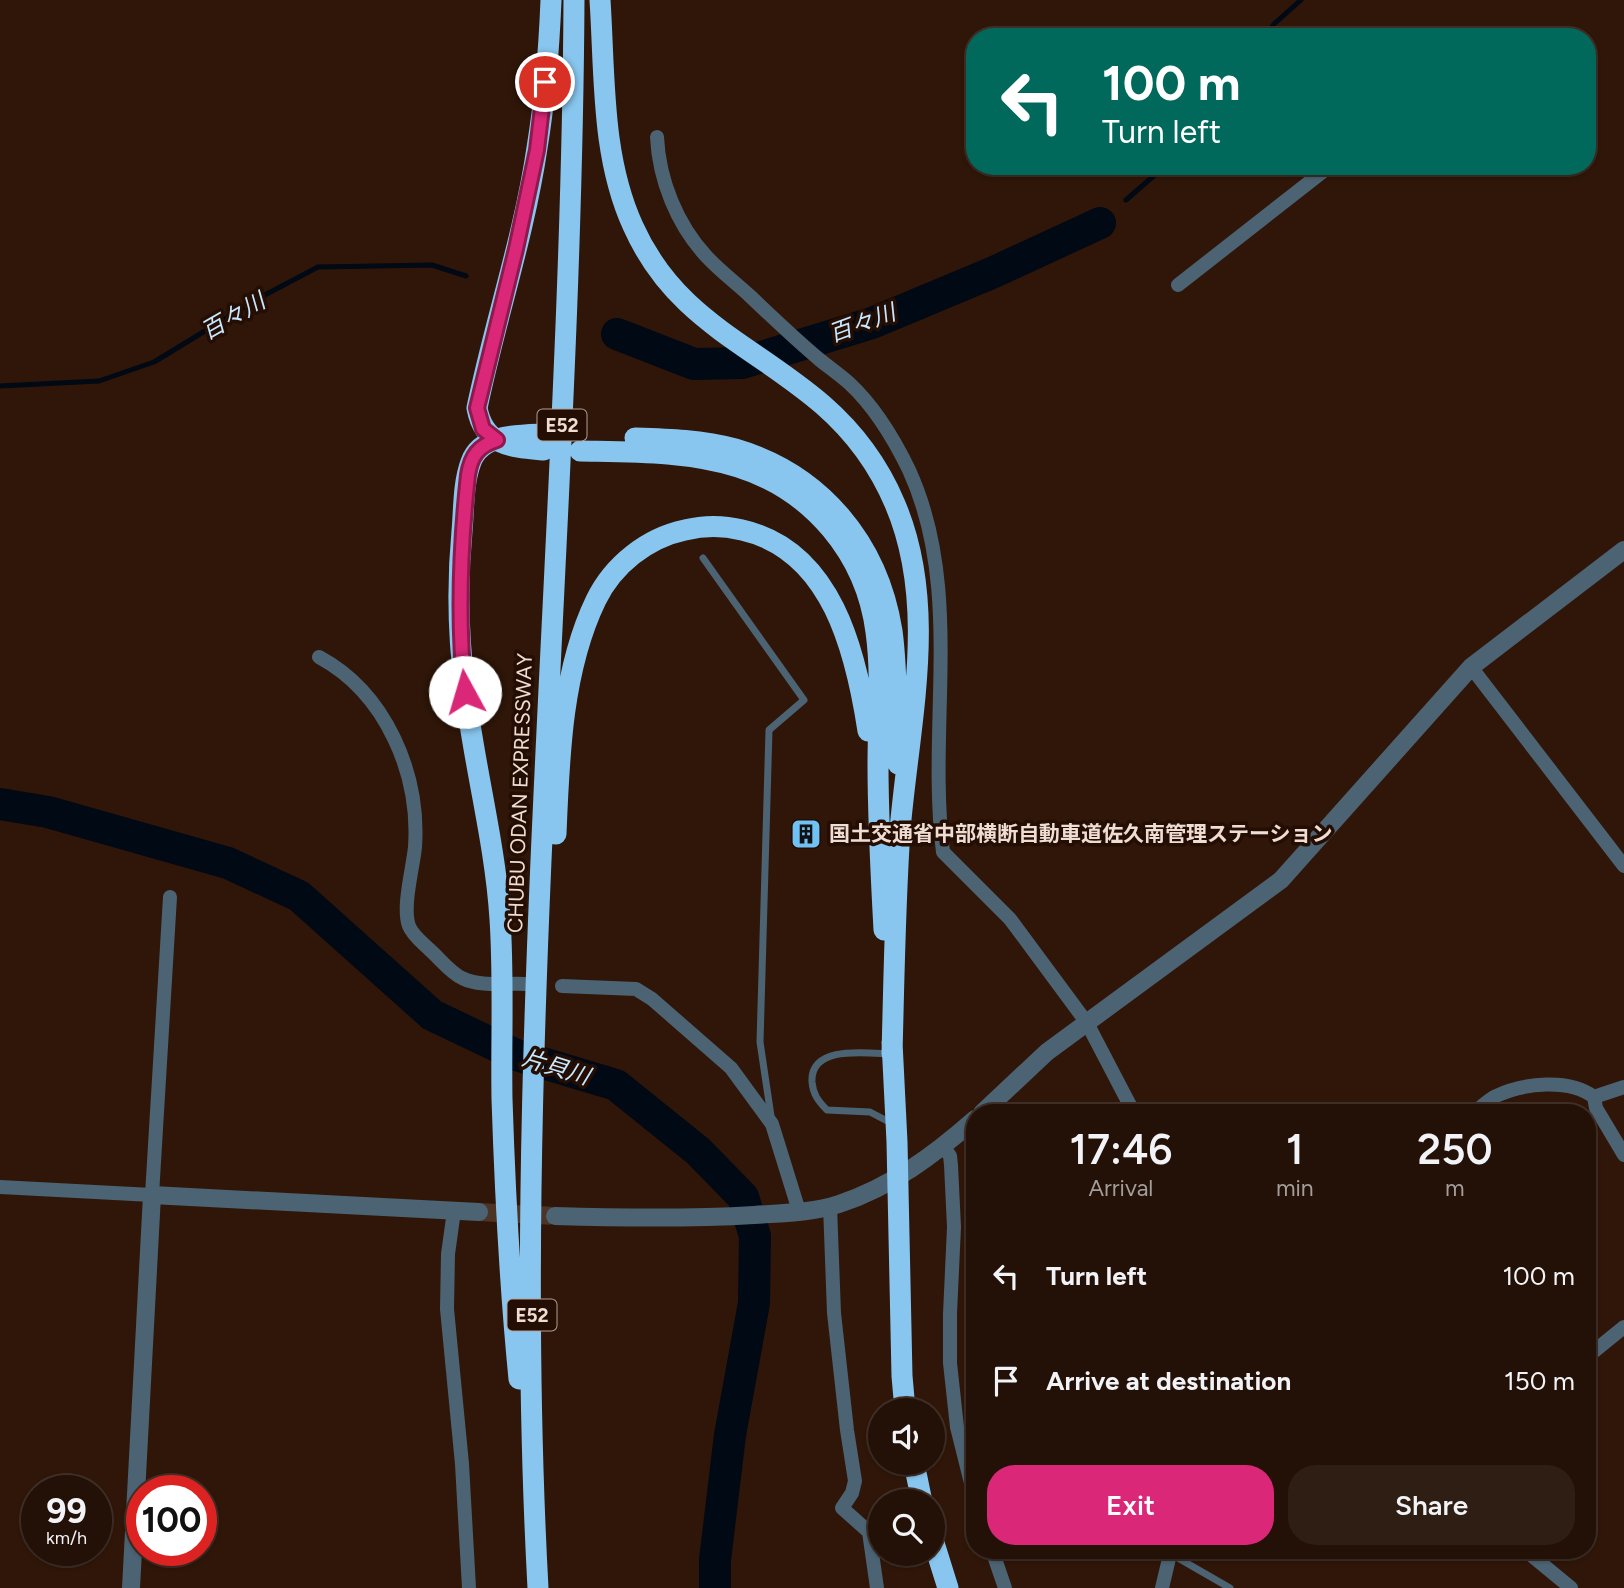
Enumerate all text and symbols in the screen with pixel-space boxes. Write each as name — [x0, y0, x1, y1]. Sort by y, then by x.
pin — [515, 52, 575, 112]
text: 100 m — [1102, 53, 1241, 112]
icon: left — [987, 56, 1078, 147]
icon: arrive — [526, 63, 564, 101]
text: Turn left — [1102, 113, 1221, 151]
water label: 百々川 — [196, 285, 272, 345]
water label: 百々川 — [825, 297, 902, 348]
road number: E52 — [538, 410, 586, 440]
street label: CHUBU ODAN EXPRESSWAY — [502, 652, 537, 933]
position arrow — [428, 655, 502, 729]
building icon: 国土交通省中部横断自動車道佐久南管理ステーション — [789, 817, 823, 851]
place label: 国土交通省中部横断自動車道佐久南管理ステーション — [829, 821, 1333, 846]
water label: 片貝川 — [519, 1044, 596, 1091]
text: 17:46 — [1069, 1124, 1172, 1175]
text: 1 — [1286, 1124, 1304, 1175]
text: 250 — [1417, 1124, 1493, 1175]
text: Arrival — [1088, 1174, 1153, 1202]
text: min — [1276, 1174, 1314, 1202]
text: m — [1445, 1174, 1465, 1202]
icon: left — [987, 1257, 1025, 1295]
text: Turn left — [1046, 1260, 1147, 1292]
text: 100 m — [1502, 1260, 1575, 1292]
road number: E52 — [508, 1300, 556, 1330]
icon: arrive — [987, 1362, 1025, 1400]
text: Arrive at destination — [1046, 1365, 1291, 1397]
text: 150 m — [1504, 1365, 1575, 1397]
map controls — [868, 1398, 945, 1566]
button: sound — [868, 1398, 945, 1475]
button: Exit — [987, 1465, 1274, 1545]
button: Share — [1288, 1465, 1575, 1545]
speed limit sign: 100 — [126, 1475, 217, 1566]
button: search — [868, 1489, 945, 1566]
text: 99 — [46, 1490, 87, 1532]
text: km/h — [46, 1527, 87, 1549]

